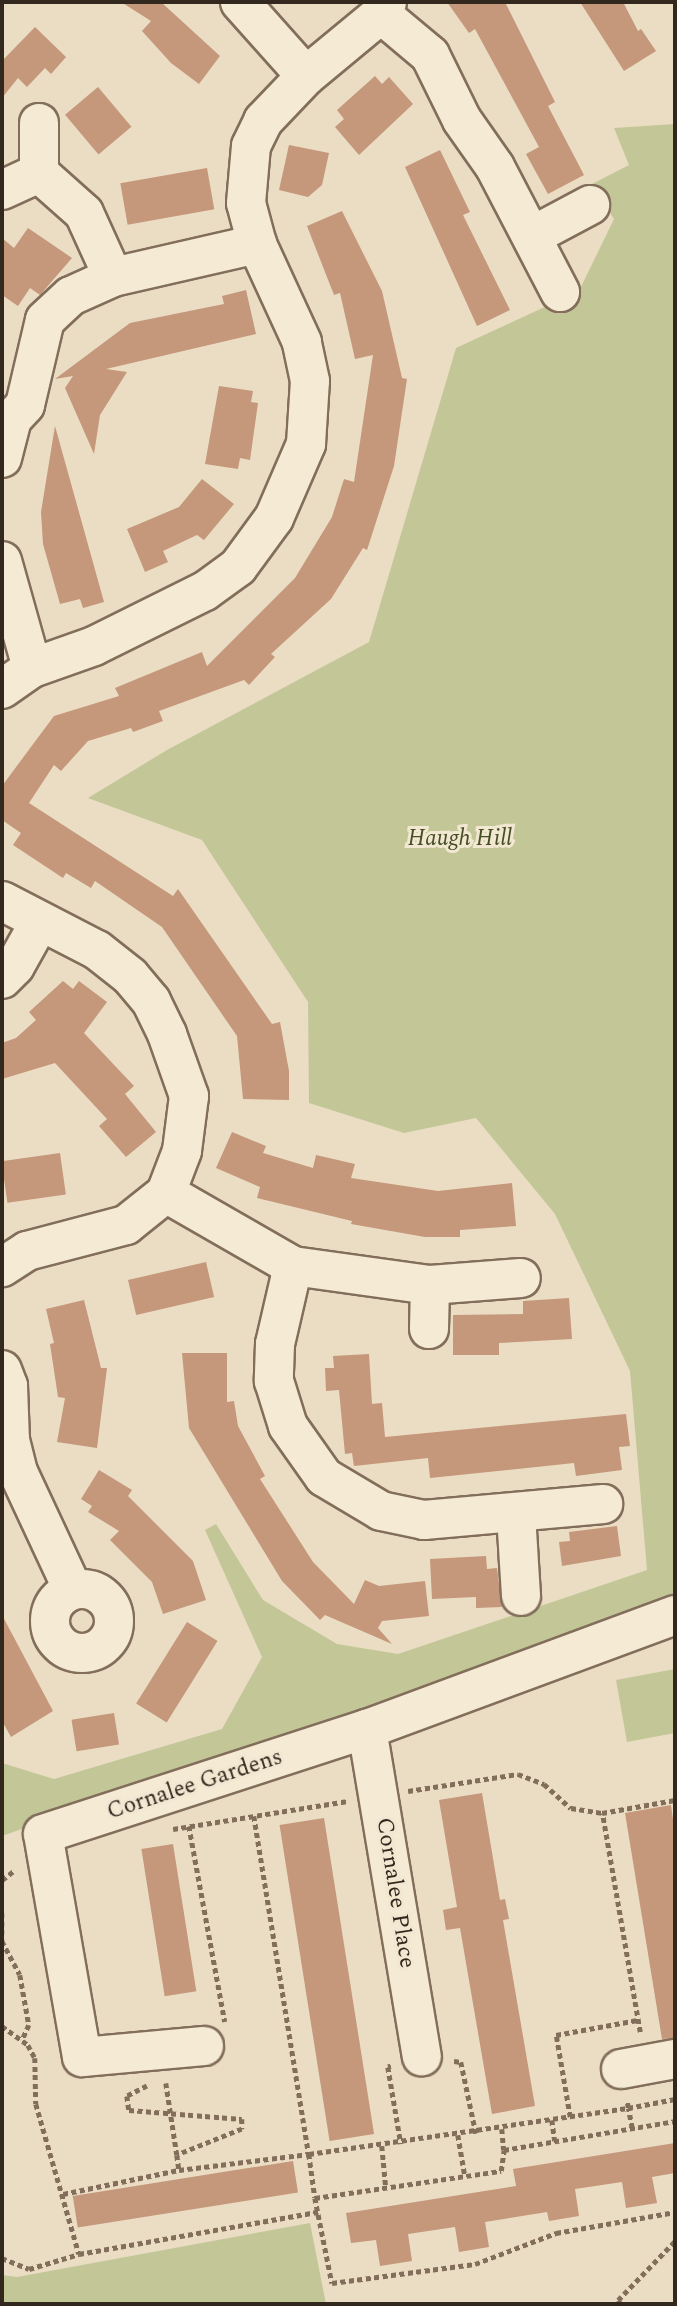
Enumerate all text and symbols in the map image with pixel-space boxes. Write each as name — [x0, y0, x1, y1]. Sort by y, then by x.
park label: Haugh Hill — [408, 825, 512, 853]
street label: Cornalee Gardens — [104, 1744, 286, 1826]
street label: Cornalee Place — [369, 1816, 421, 1970]

